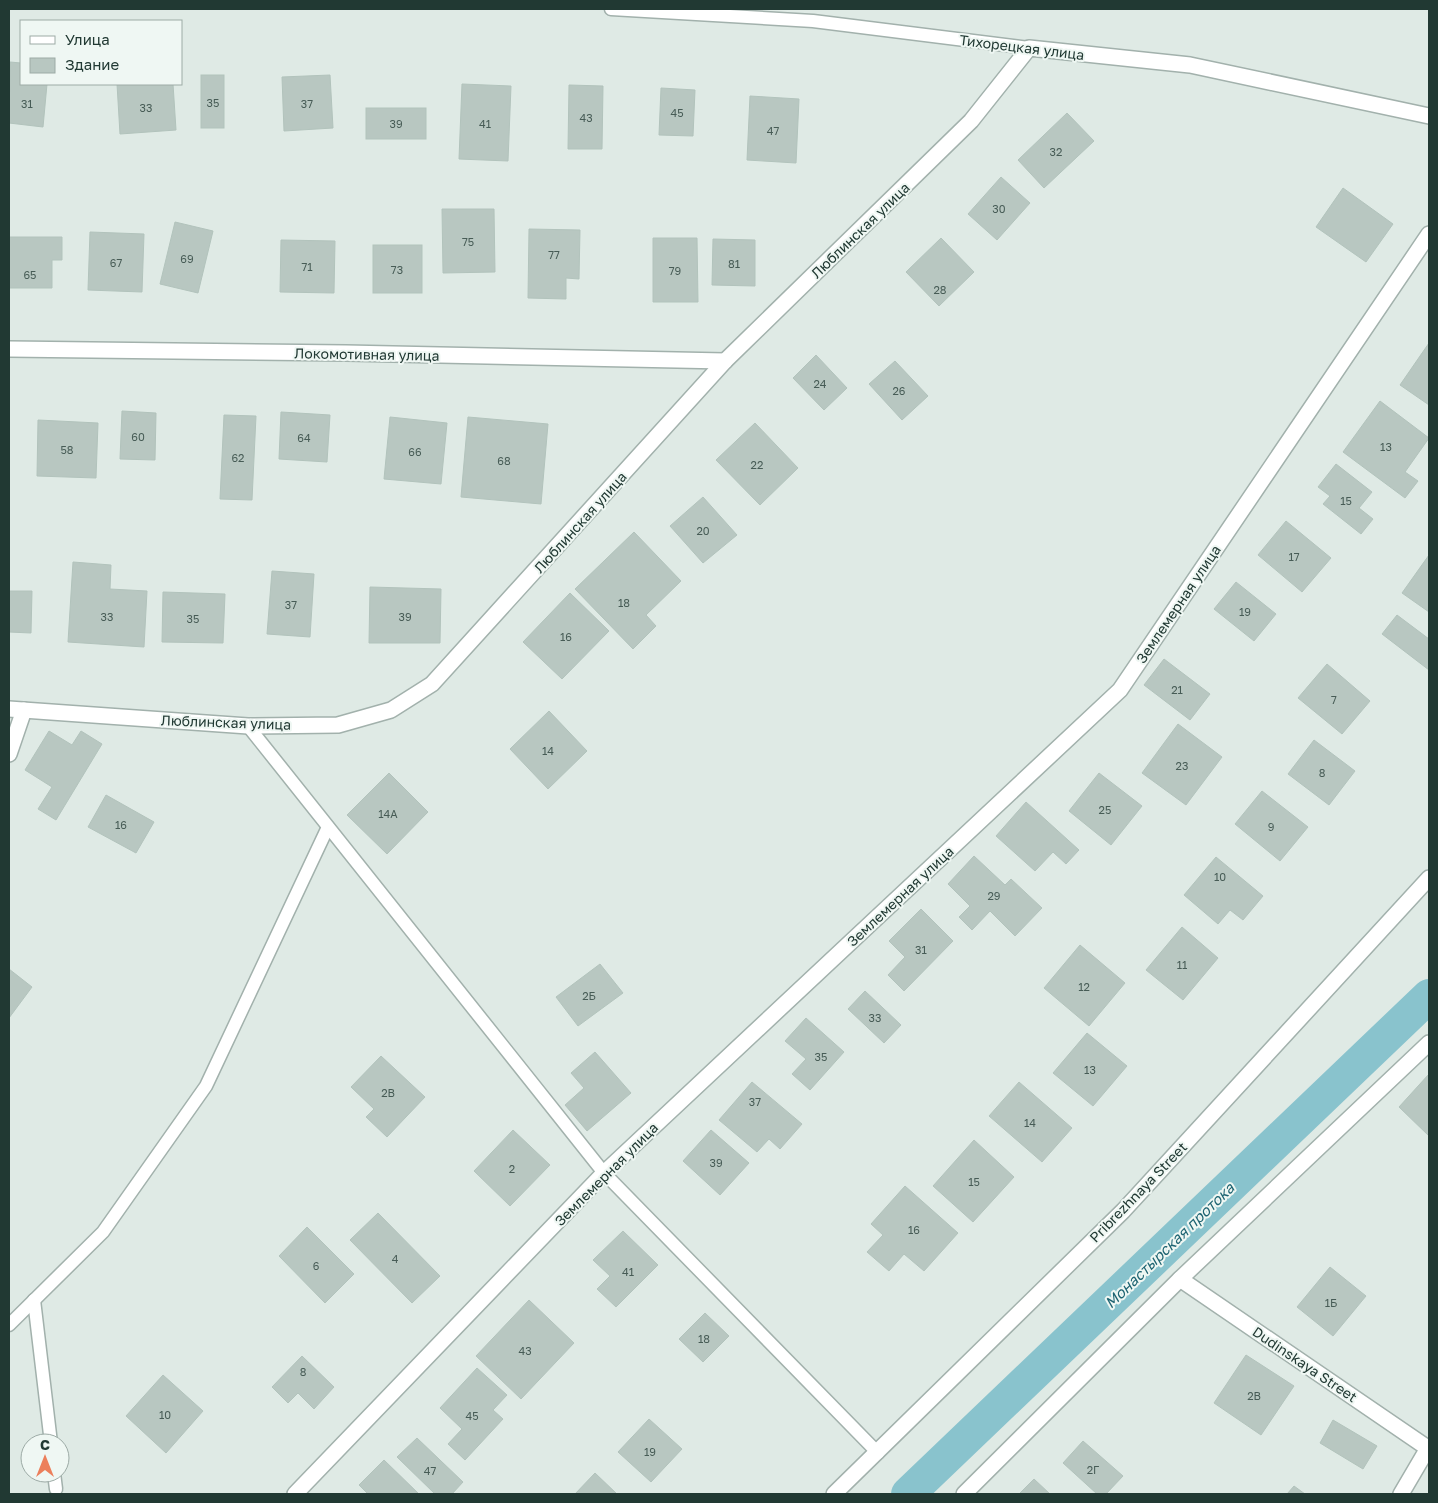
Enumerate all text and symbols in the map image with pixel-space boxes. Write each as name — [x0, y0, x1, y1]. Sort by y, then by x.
legend — [20, 20, 182, 85]
text: Улица — [65, 30, 110, 48]
street label: Тихорецкая улица — [959, 31, 1085, 63]
text: Здание — [65, 55, 119, 73]
house number: 35 — [207, 96, 219, 109]
house number: 31 — [21, 97, 33, 110]
house number: 37 — [301, 97, 313, 110]
house number: 33 — [140, 101, 152, 114]
house number: 45 — [670, 106, 684, 119]
house number: 43 — [579, 111, 593, 124]
house number: 39 — [389, 117, 403, 130]
house number: 41 — [479, 117, 491, 130]
house number: 47 — [767, 124, 779, 137]
house number: 32 — [1050, 145, 1062, 158]
street label: Люблинская улица — [807, 179, 913, 281]
house number: 30 — [992, 202, 1006, 215]
house number: 75 — [462, 235, 474, 248]
house number: 77 — [548, 248, 560, 261]
house number: 69 — [180, 252, 194, 265]
house number: 67 — [110, 256, 122, 269]
house number: 81 — [728, 257, 740, 270]
house number: 71 — [301, 260, 313, 273]
house number: 73 — [391, 263, 403, 276]
house number: 79 — [669, 264, 681, 277]
house number: 65 — [23, 268, 37, 281]
house number: 28 — [933, 283, 947, 296]
street label: Локомотивная улица — [294, 344, 440, 364]
house number: 24 — [813, 377, 827, 390]
house number: 26 — [892, 384, 906, 397]
house number: 60 — [131, 430, 145, 443]
house number: 64 — [297, 431, 311, 444]
house number: 13 — [1380, 440, 1392, 453]
house number: 58 — [60, 443, 74, 456]
house number: 66 — [408, 445, 422, 458]
house number: 62 — [231, 451, 245, 464]
house number: 68 — [497, 454, 511, 467]
house number: 22 — [751, 458, 763, 471]
street label: Люблинская улица — [530, 468, 630, 576]
house number: 15 — [1340, 494, 1352, 507]
house number: 20 — [696, 524, 710, 537]
street label: Землемерная улица — [1132, 542, 1224, 666]
house number: 17 — [1288, 550, 1300, 563]
house number: 18 — [618, 596, 630, 609]
house number: 37 — [285, 598, 297, 611]
house number: 19 — [1239, 605, 1251, 618]
house number: 33 — [101, 610, 113, 623]
house number: 39 — [398, 610, 412, 623]
house number: 35 — [187, 612, 199, 625]
house number: 16 — [560, 630, 572, 643]
house number: 21 — [1171, 683, 1183, 696]
house number: 7 — [1331, 693, 1337, 706]
street label: Люблинская улица — [161, 711, 291, 733]
house number: 14 — [542, 744, 554, 757]
house number: 23 — [1176, 759, 1188, 772]
house number: 8 — [1319, 766, 1326, 779]
house number: 25 — [1099, 803, 1111, 816]
house number: 14А — [378, 807, 398, 820]
house number: 16 — [115, 818, 127, 831]
house number: 9 — [1268, 820, 1274, 833]
street label: Землемерная улица — [843, 842, 957, 950]
house number: 10 — [1214, 870, 1226, 883]
house number: 29 — [987, 889, 1001, 902]
house number: 31 — [915, 943, 927, 956]
house number: 11 — [1177, 958, 1187, 971]
house number: 12 — [1078, 980, 1090, 993]
house number: 2Б — [582, 989, 596, 1002]
house number: 33 — [869, 1011, 881, 1024]
house number: 35 — [815, 1050, 827, 1063]
house number: 13 — [1084, 1063, 1096, 1076]
house number: 2В — [381, 1086, 395, 1099]
house number: 37 — [749, 1095, 761, 1108]
house number: 14 — [1024, 1116, 1036, 1129]
street label: Землемерная улица — [551, 1119, 661, 1229]
street label: Pribrezhnaya Street — [1086, 1138, 1190, 1246]
house number: 39 — [709, 1156, 723, 1169]
house number: 2 — [509, 1162, 515, 1175]
house number: 15 — [968, 1175, 980, 1188]
water label: Монастырская протока — [1101, 1178, 1238, 1312]
house number: 16 — [908, 1223, 920, 1236]
house number: 4 — [392, 1252, 399, 1265]
house number: 6 — [313, 1259, 320, 1272]
house number: 41 — [622, 1265, 634, 1278]
house number: 1Б — [1325, 1296, 1337, 1309]
street label: Dudinskaya Street — [1250, 1323, 1360, 1405]
house number: 18 — [698, 1332, 710, 1345]
house number: 43 — [518, 1344, 532, 1357]
house number: 8 — [300, 1365, 307, 1378]
house number: 2В — [1247, 1389, 1261, 1402]
house number: 10 — [159, 1408, 171, 1421]
house number: 45 — [465, 1409, 479, 1422]
north arrow — [20, 1433, 70, 1483]
text: С — [40, 1436, 50, 1453]
house number: 19 — [644, 1445, 656, 1458]
house number: 2Г — [1087, 1463, 1099, 1476]
house number: 47 — [424, 1464, 436, 1477]

